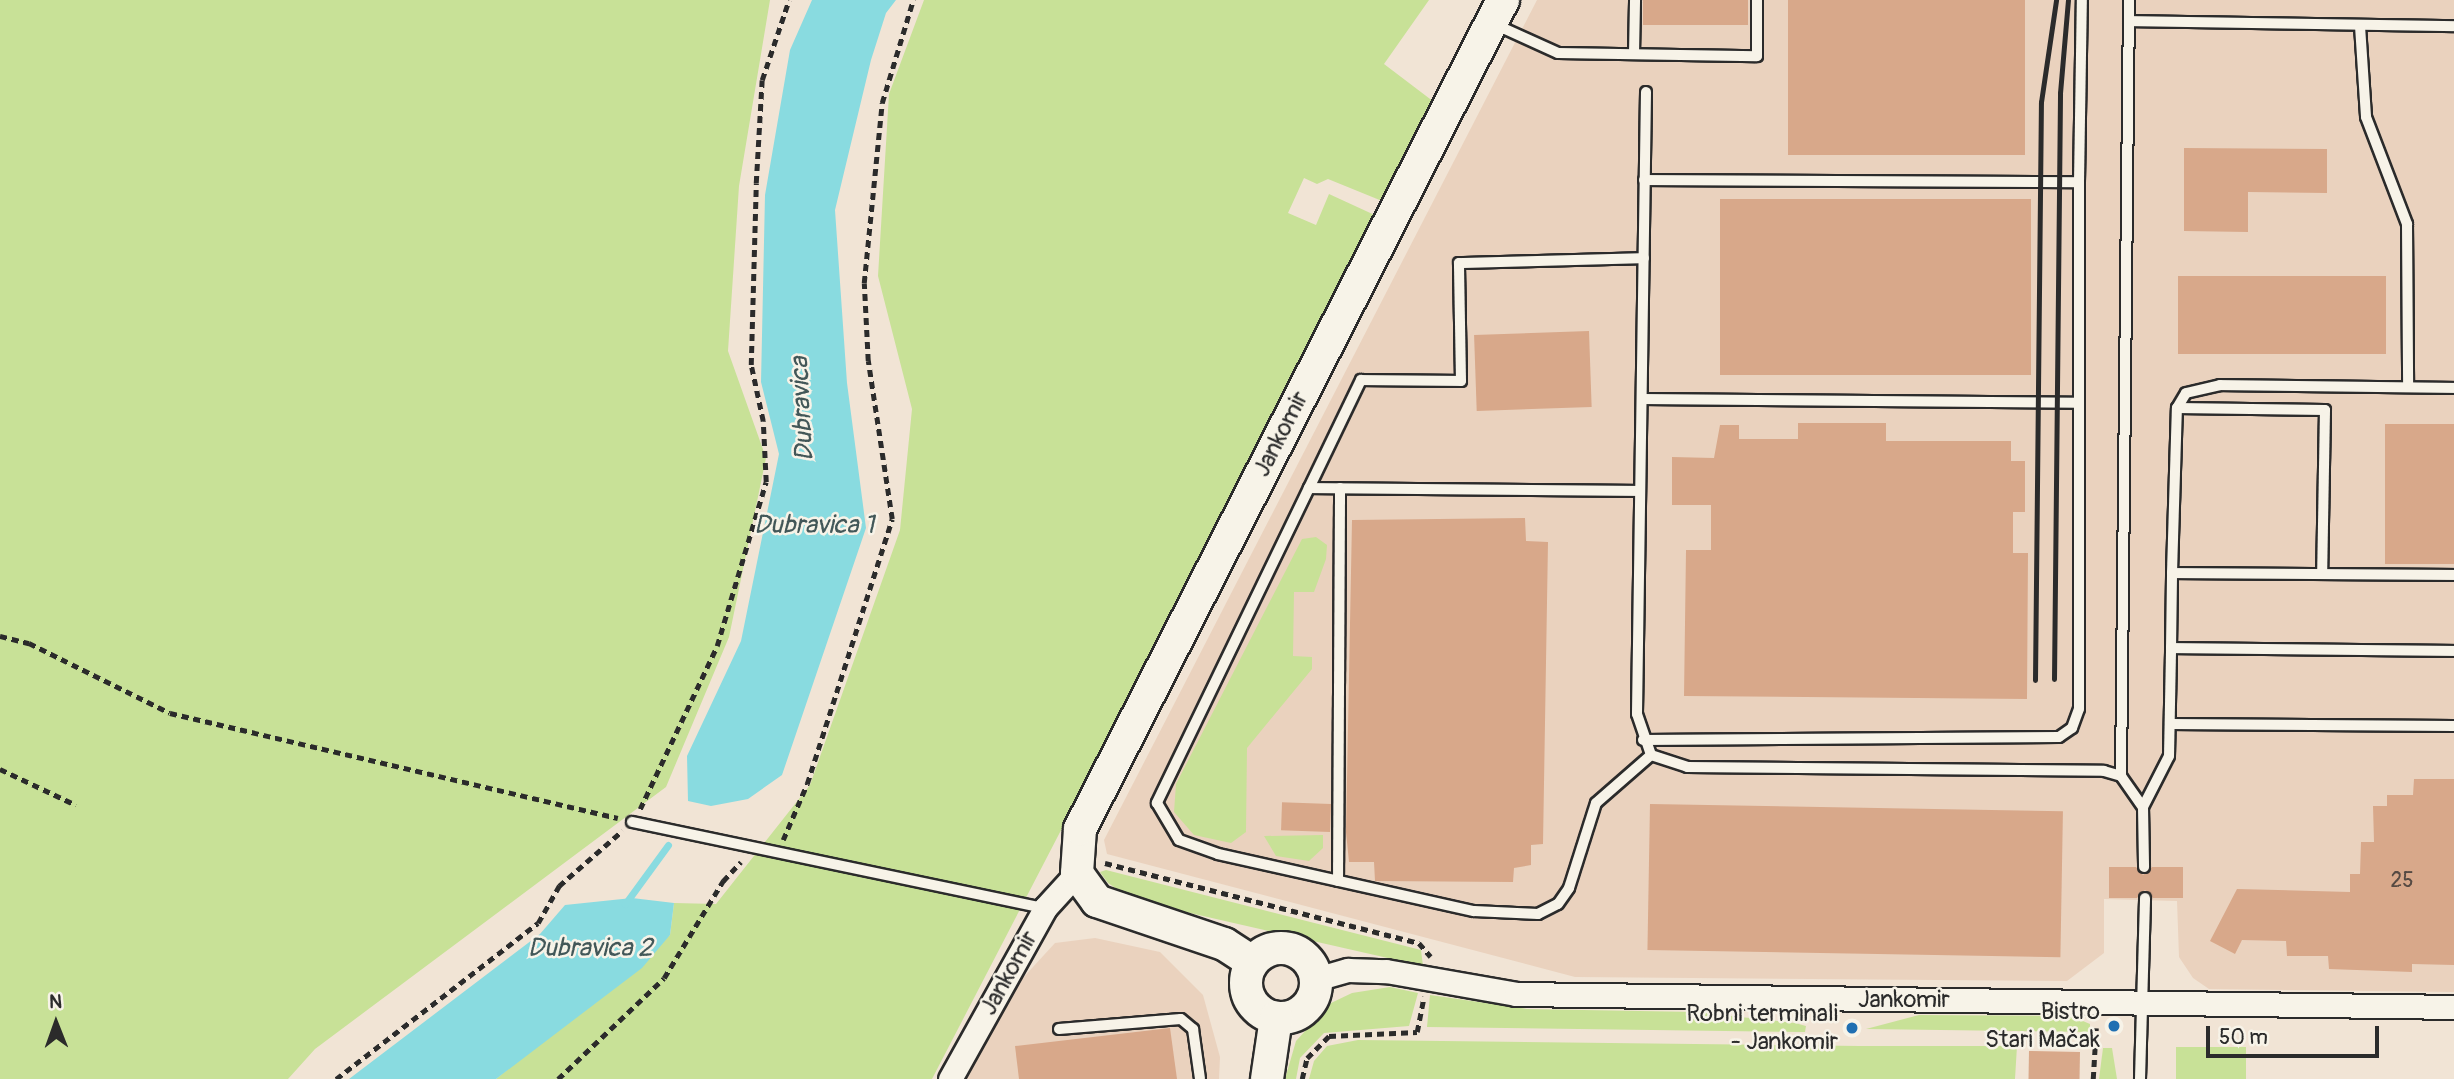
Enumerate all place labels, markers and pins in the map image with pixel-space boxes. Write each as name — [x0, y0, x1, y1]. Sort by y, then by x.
place label: Bistro Stari Mačak — [1985, 998, 2100, 1054]
place label: Robni terminali - Jankomir — [1686, 1000, 1838, 1056]
marker: Bistro Stari Mačak — [2106, 1018, 2122, 1034]
marker: Robni terminali - Jankomir — [1844, 1020, 1860, 1036]

